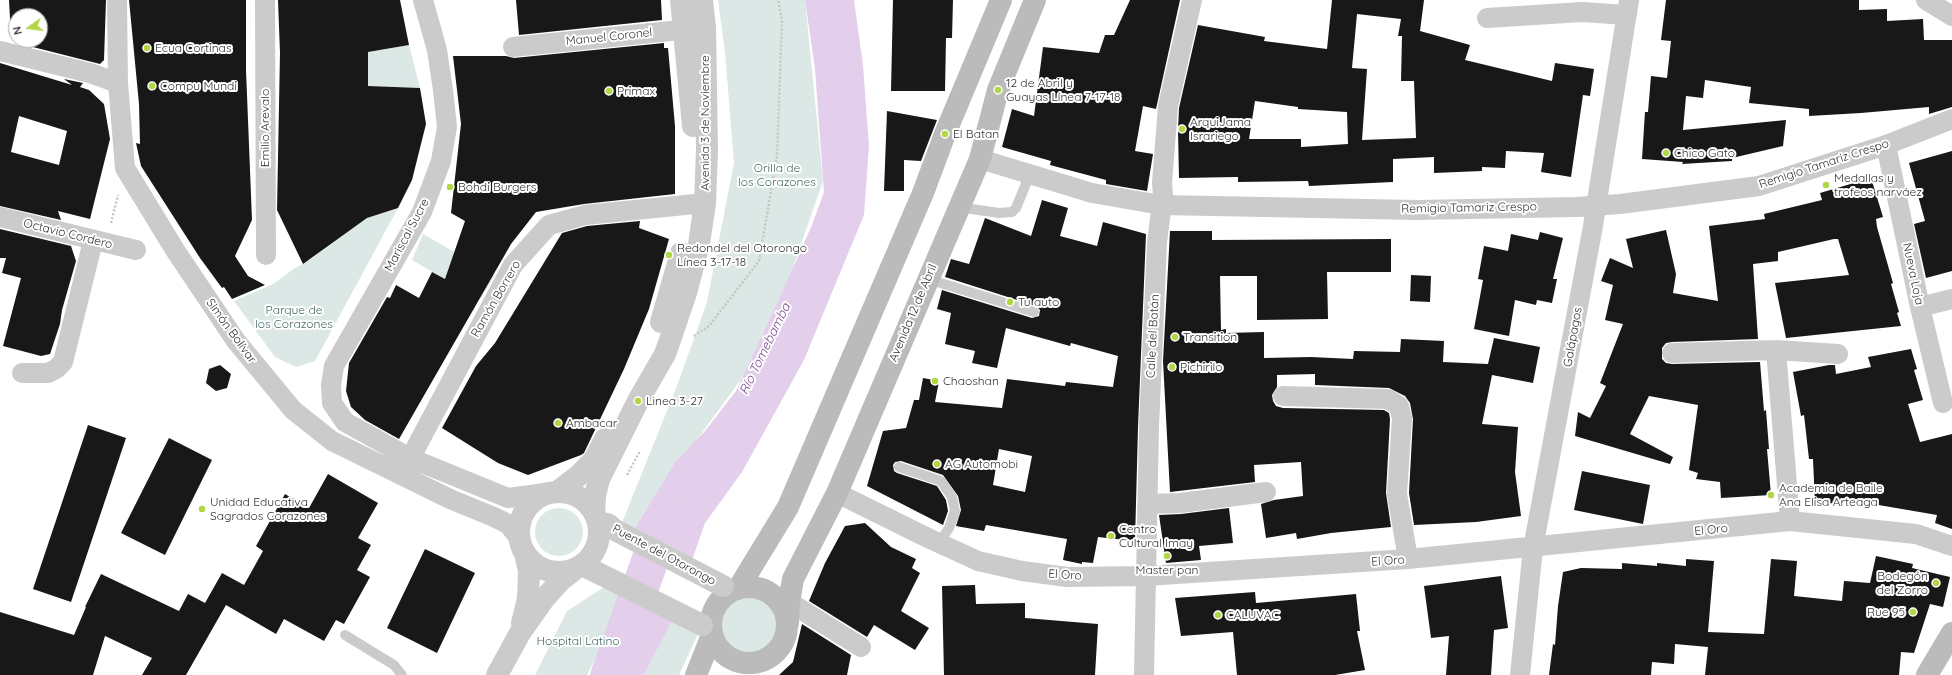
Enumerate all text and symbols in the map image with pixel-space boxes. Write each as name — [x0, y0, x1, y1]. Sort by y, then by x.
north arrow — [8, 8, 48, 48]
text: N — [10, 25, 25, 36]
street label: Manuel Coronel — [565, 25, 653, 49]
place label: Ecua Cortinas — [155, 41, 232, 55]
marker: Ecua Cortinas — [142, 43, 152, 53]
street label: Avenida 3 de Noviembre — [698, 55, 712, 191]
place label: 12 de Abril y Guayas Línea 7-17-18 — [1006, 76, 1121, 104]
place label: Compu Mundi — [160, 79, 237, 93]
marker: Compu Mundi — [147, 81, 157, 91]
place label: Primax — [617, 84, 655, 98]
marker: 12 de Abril y Guayas Línea 7-17-18 — [993, 85, 1003, 95]
marker: Primax — [604, 86, 614, 96]
street label: Emilio Arevalo — [258, 89, 272, 167]
place label: ArquiJama Israriego — [1190, 115, 1251, 143]
marker: ArquiJama Israriego — [1177, 124, 1187, 134]
place label: El Batan — [953, 127, 999, 141]
marker: El Batan — [940, 129, 950, 139]
street label: Remigio Tamariz Crespo — [1757, 136, 1891, 192]
place label: Chico Gato — [1674, 146, 1735, 160]
marker: Chico Gato — [1661, 148, 1671, 158]
park label: Orilla de los Corazones — [738, 161, 816, 189]
place label: Medallas y trofeos narváez — [1834, 171, 1922, 199]
place label: Bohdi Burgers — [458, 180, 536, 194]
marker: Medallas y trofeos narváez — [1821, 180, 1831, 190]
marker: Bohdi Burgers — [445, 182, 455, 192]
street label: Mariscal Sucre — [382, 196, 432, 274]
street label: Remigio Tamariz Crespo — [1401, 200, 1537, 216]
street label: Octavio Cordero — [22, 216, 114, 252]
place label: Redondel del Otorongo Línea 3-17-18 — [677, 241, 807, 269]
street label: Nueva Loja — [1899, 242, 1927, 306]
marker: Redondel del Otorongo Línea 3-17-18 — [664, 250, 674, 260]
street label: Ramón Borrero — [468, 258, 524, 340]
street label: Avenida 12 de Abril — [886, 262, 940, 364]
street label: Calle del Batán — [1144, 294, 1162, 378]
place label: Tu auto — [1018, 295, 1059, 309]
street label: Simón Bolívar — [203, 296, 259, 366]
marker: Tu auto — [1005, 297, 1015, 307]
water label: Río Tomebamba — [736, 301, 794, 397]
park label: Parque de los Corazones — [255, 303, 333, 331]
street label: Galápagos — [1561, 306, 1585, 368]
place label: Transition — [1183, 330, 1237, 344]
marker: Transition — [1170, 332, 1180, 342]
place label: Pichirilo — [1180, 360, 1222, 374]
marker: Pichirilo — [1167, 362, 1177, 372]
place label: Chaoshan — [943, 374, 999, 388]
marker: Chaoshan — [930, 376, 940, 386]
place label: Linea 3-27 — [646, 394, 703, 408]
marker: Linea 3-27 — [633, 396, 643, 406]
place label: Ambacar — [566, 416, 617, 430]
marker: Ambacar — [553, 418, 563, 428]
place label: AG Automobi — [945, 457, 1018, 471]
marker: AG Automobi — [932, 459, 942, 469]
place label: Academia de Baile Ana Elisa Arteaga — [1779, 481, 1883, 509]
marker: Academia de Baile Ana Elisa Arteaga — [1766, 490, 1776, 500]
place label: Unidad Educativa Sagrados Corazones — [210, 495, 326, 523]
marker: Unidad Educativa Sagrados Corazones — [197, 504, 207, 514]
street label: El Oro — [1694, 521, 1728, 539]
street label: Puente del Otorongo — [610, 522, 718, 588]
place label: Centro Cultural Imay — [1119, 522, 1193, 550]
marker: Centro Cultural Imay — [1106, 531, 1116, 541]
marker: Master pan — [1162, 551, 1172, 561]
street label: El Oro — [1371, 553, 1405, 569]
place label: Master pan — [1136, 563, 1198, 577]
street label: El Oro — [1048, 567, 1082, 583]
place label: Bodegón del Zorro — [1877, 569, 1928, 597]
marker: Bodegón del Zorro — [1931, 578, 1941, 588]
place label: Rue 95 — [1867, 605, 1905, 619]
marker: Rue 95 — [1908, 607, 1918, 617]
place label: CALUVAC — [1226, 608, 1279, 622]
marker: CALUVAC — [1213, 610, 1223, 620]
park label: Hospital Latino — [536, 634, 620, 648]

